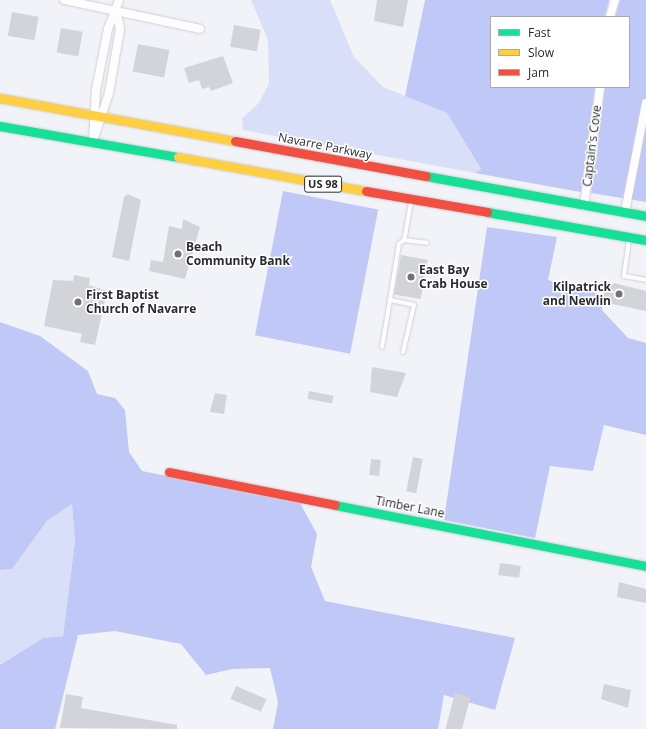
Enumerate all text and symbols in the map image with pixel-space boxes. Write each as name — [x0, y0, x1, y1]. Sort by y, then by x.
legend — [490, 16, 630, 88]
text: Fast — [528, 24, 551, 41]
text: Slow — [528, 44, 554, 61]
text: Jam — [528, 64, 549, 81]
street label: Captain's Cove — [580, 104, 604, 188]
street label: Navarre Parkway — [277, 130, 373, 162]
road number: US 98 — [304, 175, 342, 193]
place label: Beach Community Bank — [186, 240, 290, 268]
marker: Beach Community Bank — [173, 249, 183, 259]
place label: East Bay Crab House — [419, 263, 488, 291]
marker: East Bay Crab House — [406, 272, 416, 282]
place label: Kilpatrick and Newlin — [543, 280, 611, 308]
place label: First Baptist Church of Navarre — [86, 288, 196, 316]
marker: Kilpatrick and Newlin — [614, 289, 624, 299]
marker: First Baptist Church of Navarre — [73, 297, 83, 307]
street label: Timber Lane — [374, 493, 446, 521]

